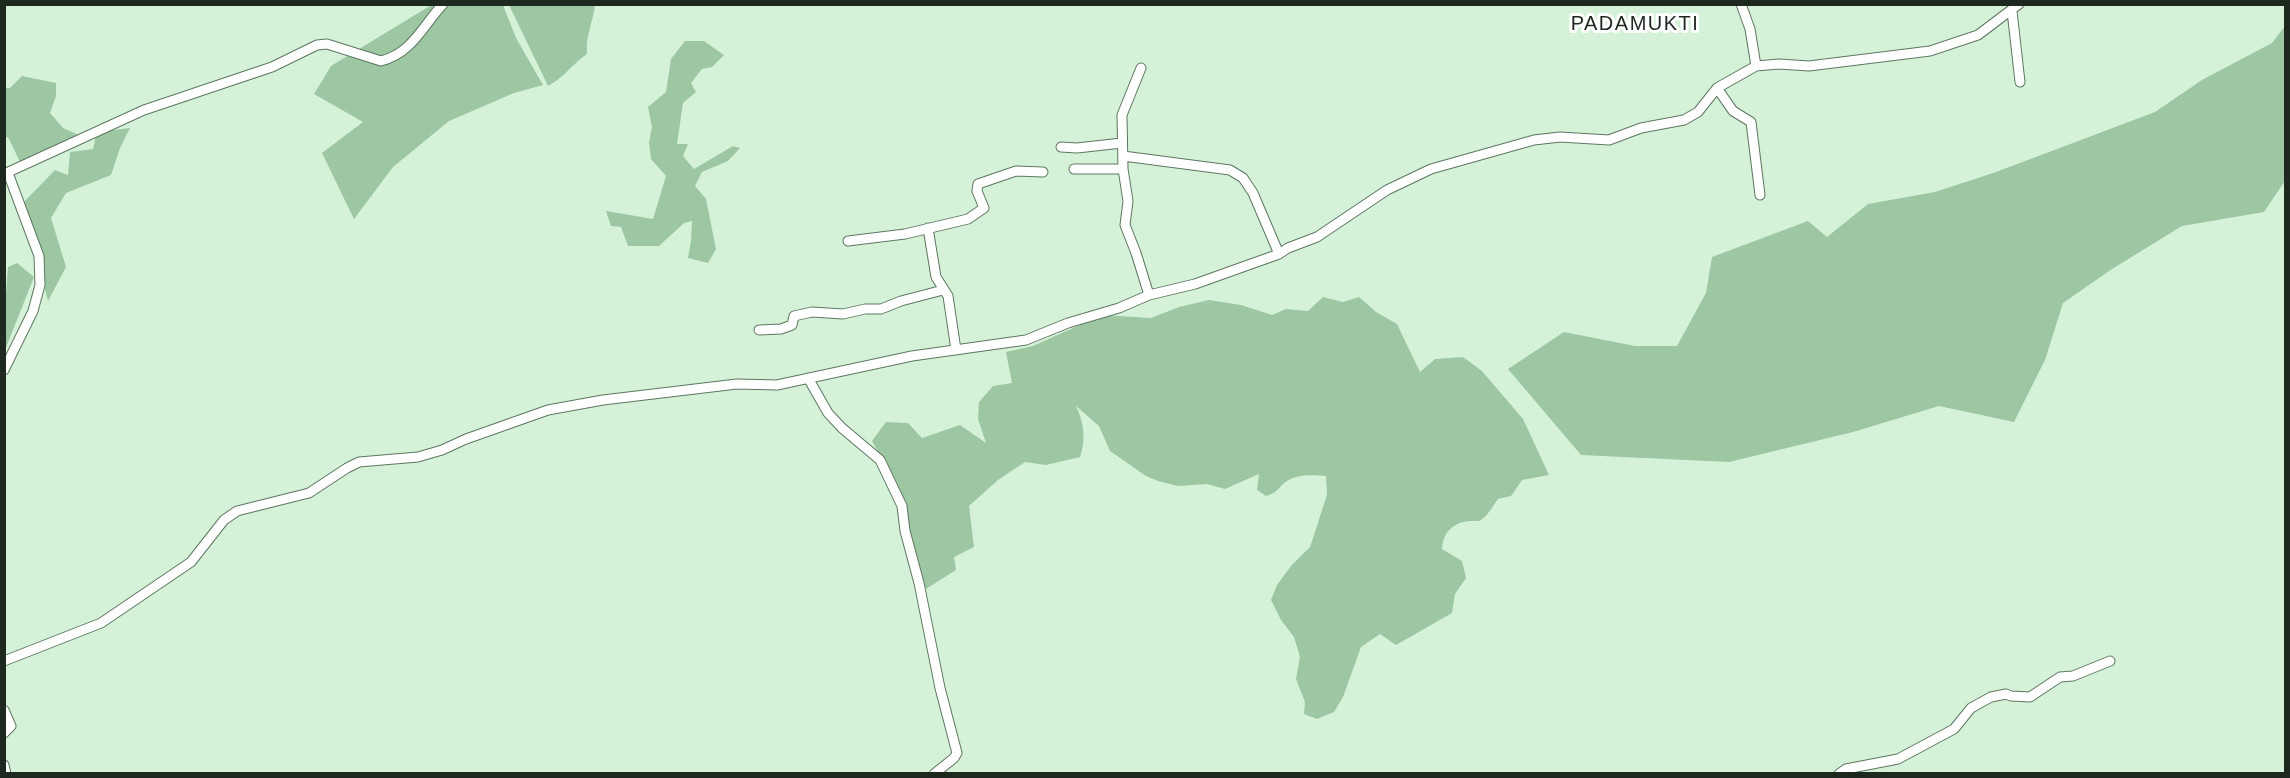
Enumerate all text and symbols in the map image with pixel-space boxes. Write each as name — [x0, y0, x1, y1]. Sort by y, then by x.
district label: PADAMUKTI — [1571, 12, 1699, 36]

